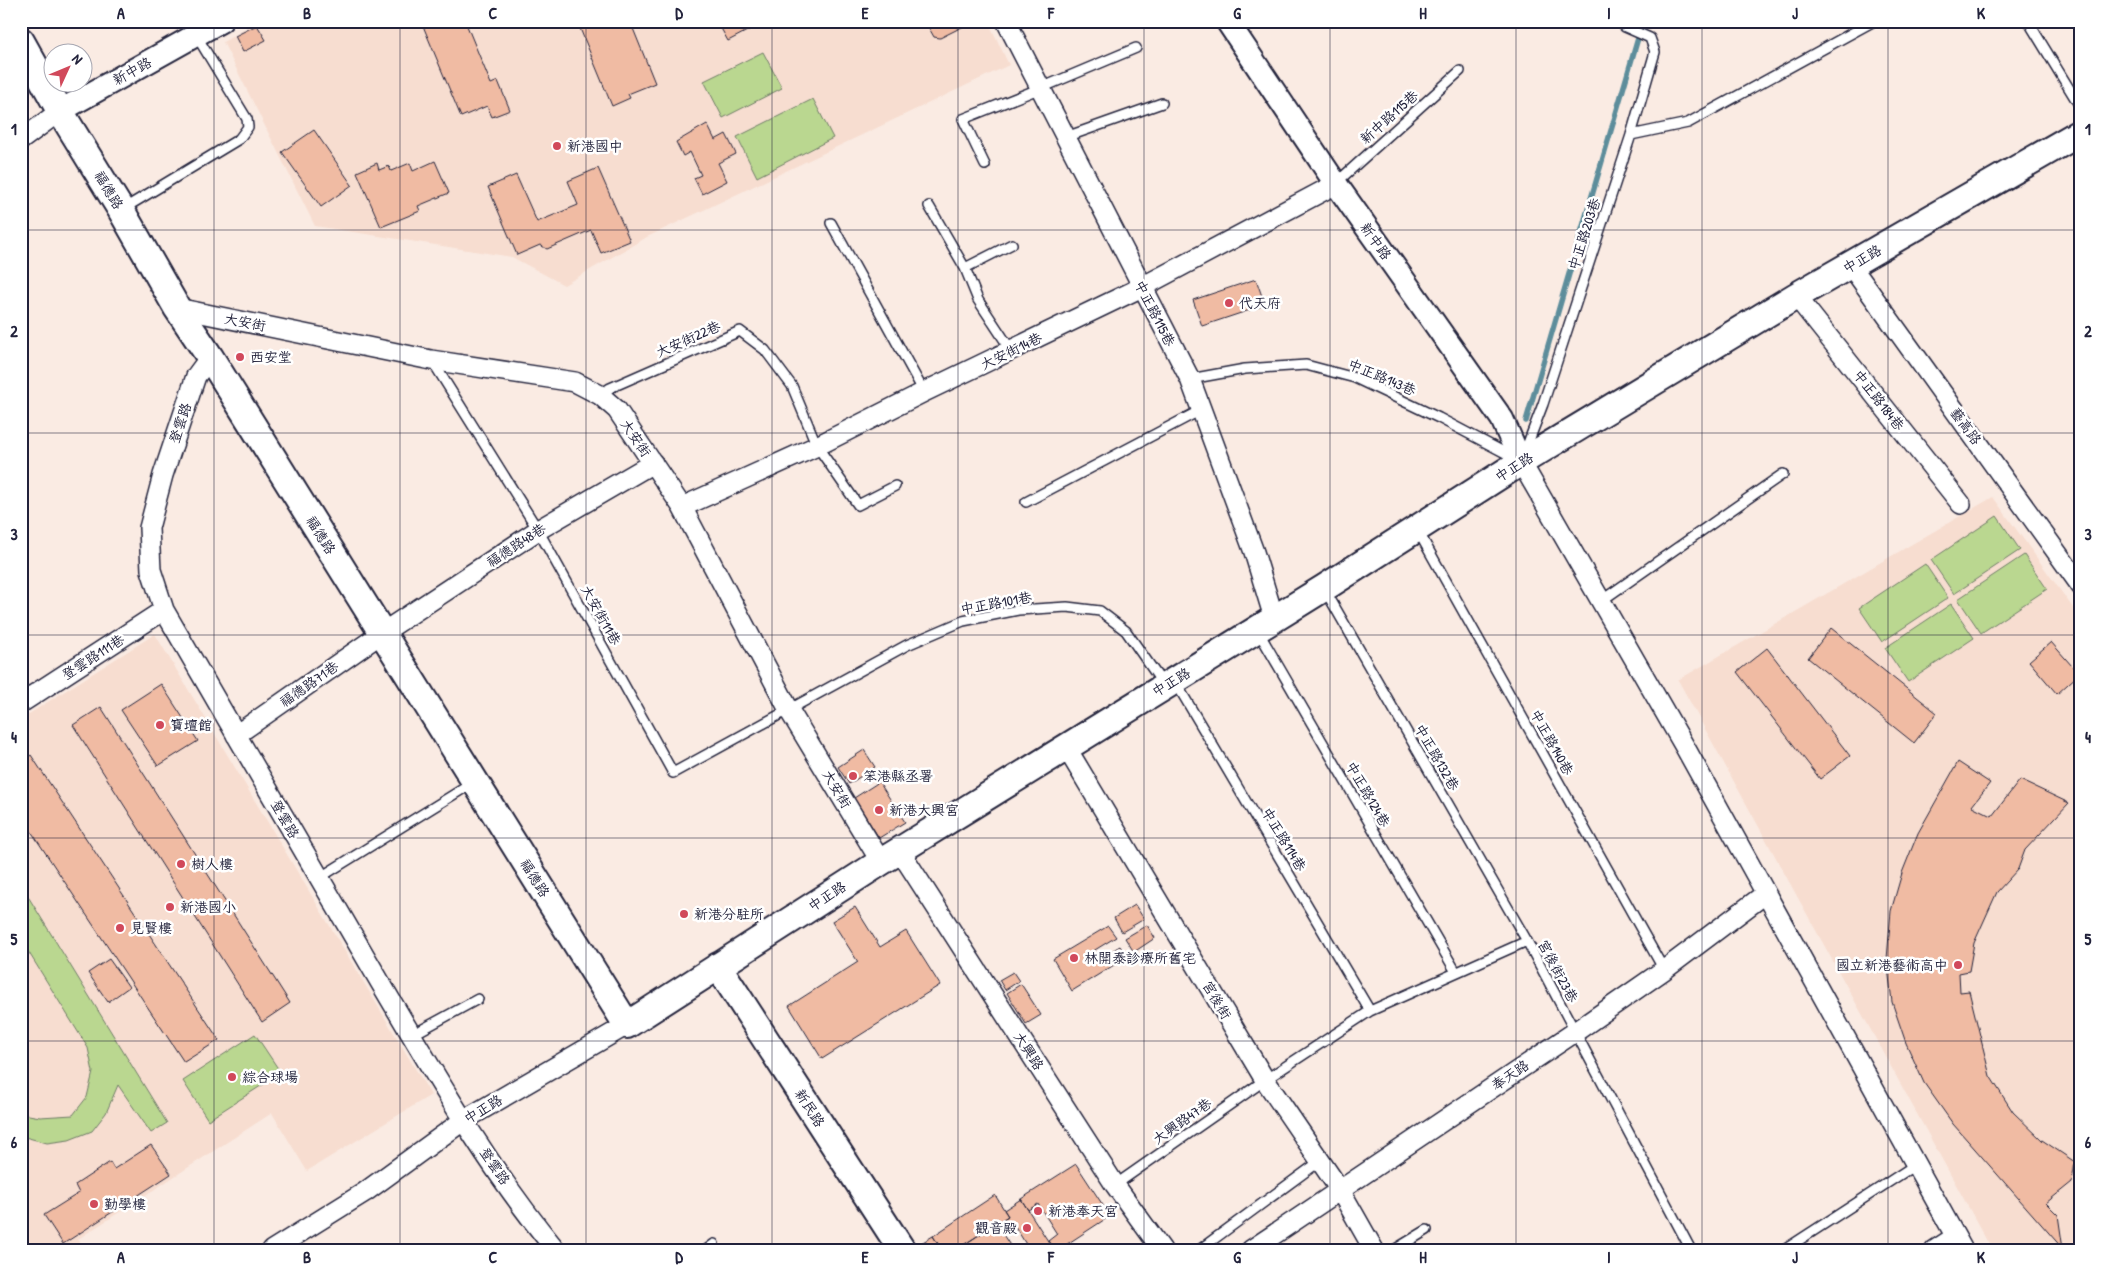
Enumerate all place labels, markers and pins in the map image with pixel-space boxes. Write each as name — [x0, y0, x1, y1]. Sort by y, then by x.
place label: 新港國中 — [567, 136, 623, 155]
marker: 新港國中 — [551, 140, 563, 152]
place label: 代天府 — [1239, 293, 1281, 312]
marker: 代天府 — [1223, 297, 1235, 309]
place label: 西安堂 — [250, 347, 292, 366]
marker: 西安堂 — [234, 351, 246, 363]
place label: 寶壇館 — [170, 715, 212, 734]
marker: 寶壇館 — [154, 719, 166, 731]
place label: 笨港縣丞署 — [863, 766, 933, 785]
marker: 笨港縣丞署 — [847, 770, 859, 782]
place label: 新港大興宮 — [889, 800, 959, 819]
marker: 新港大興宮 — [873, 804, 885, 816]
place label: 樹人樓 — [191, 854, 233, 873]
marker: 樹人樓 — [175, 858, 187, 870]
place label: 新港國小 — [180, 897, 236, 916]
marker: 新港國小 — [164, 901, 176, 913]
place label: 新港分駐所 — [694, 904, 764, 923]
marker: 新港分駐所 — [678, 908, 690, 920]
place label: 見賢樓 — [130, 918, 172, 937]
marker: 見賢樓 — [114, 922, 126, 934]
place label: 林開泰診療所舊宅 — [1084, 948, 1196, 967]
marker: 林開泰診療所舊宅 — [1068, 952, 1080, 964]
place label: 國立新港藝術高中 — [1836, 955, 1948, 974]
marker: 國立新港藝術高中 — [1952, 959, 1964, 971]
place label: 綜合球場 — [242, 1067, 298, 1086]
marker: 綜合球場 — [226, 1071, 238, 1083]
place label: 勤學樓 — [104, 1194, 146, 1213]
marker: 勤學樓 — [88, 1198, 100, 1210]
place label: 新港奉天宮 — [1048, 1201, 1118, 1220]
marker: 新港奉天宮 — [1032, 1205, 1044, 1217]
place label: 觀音殿 — [975, 1218, 1017, 1237]
marker: 觀音殿 — [1021, 1222, 1033, 1234]

